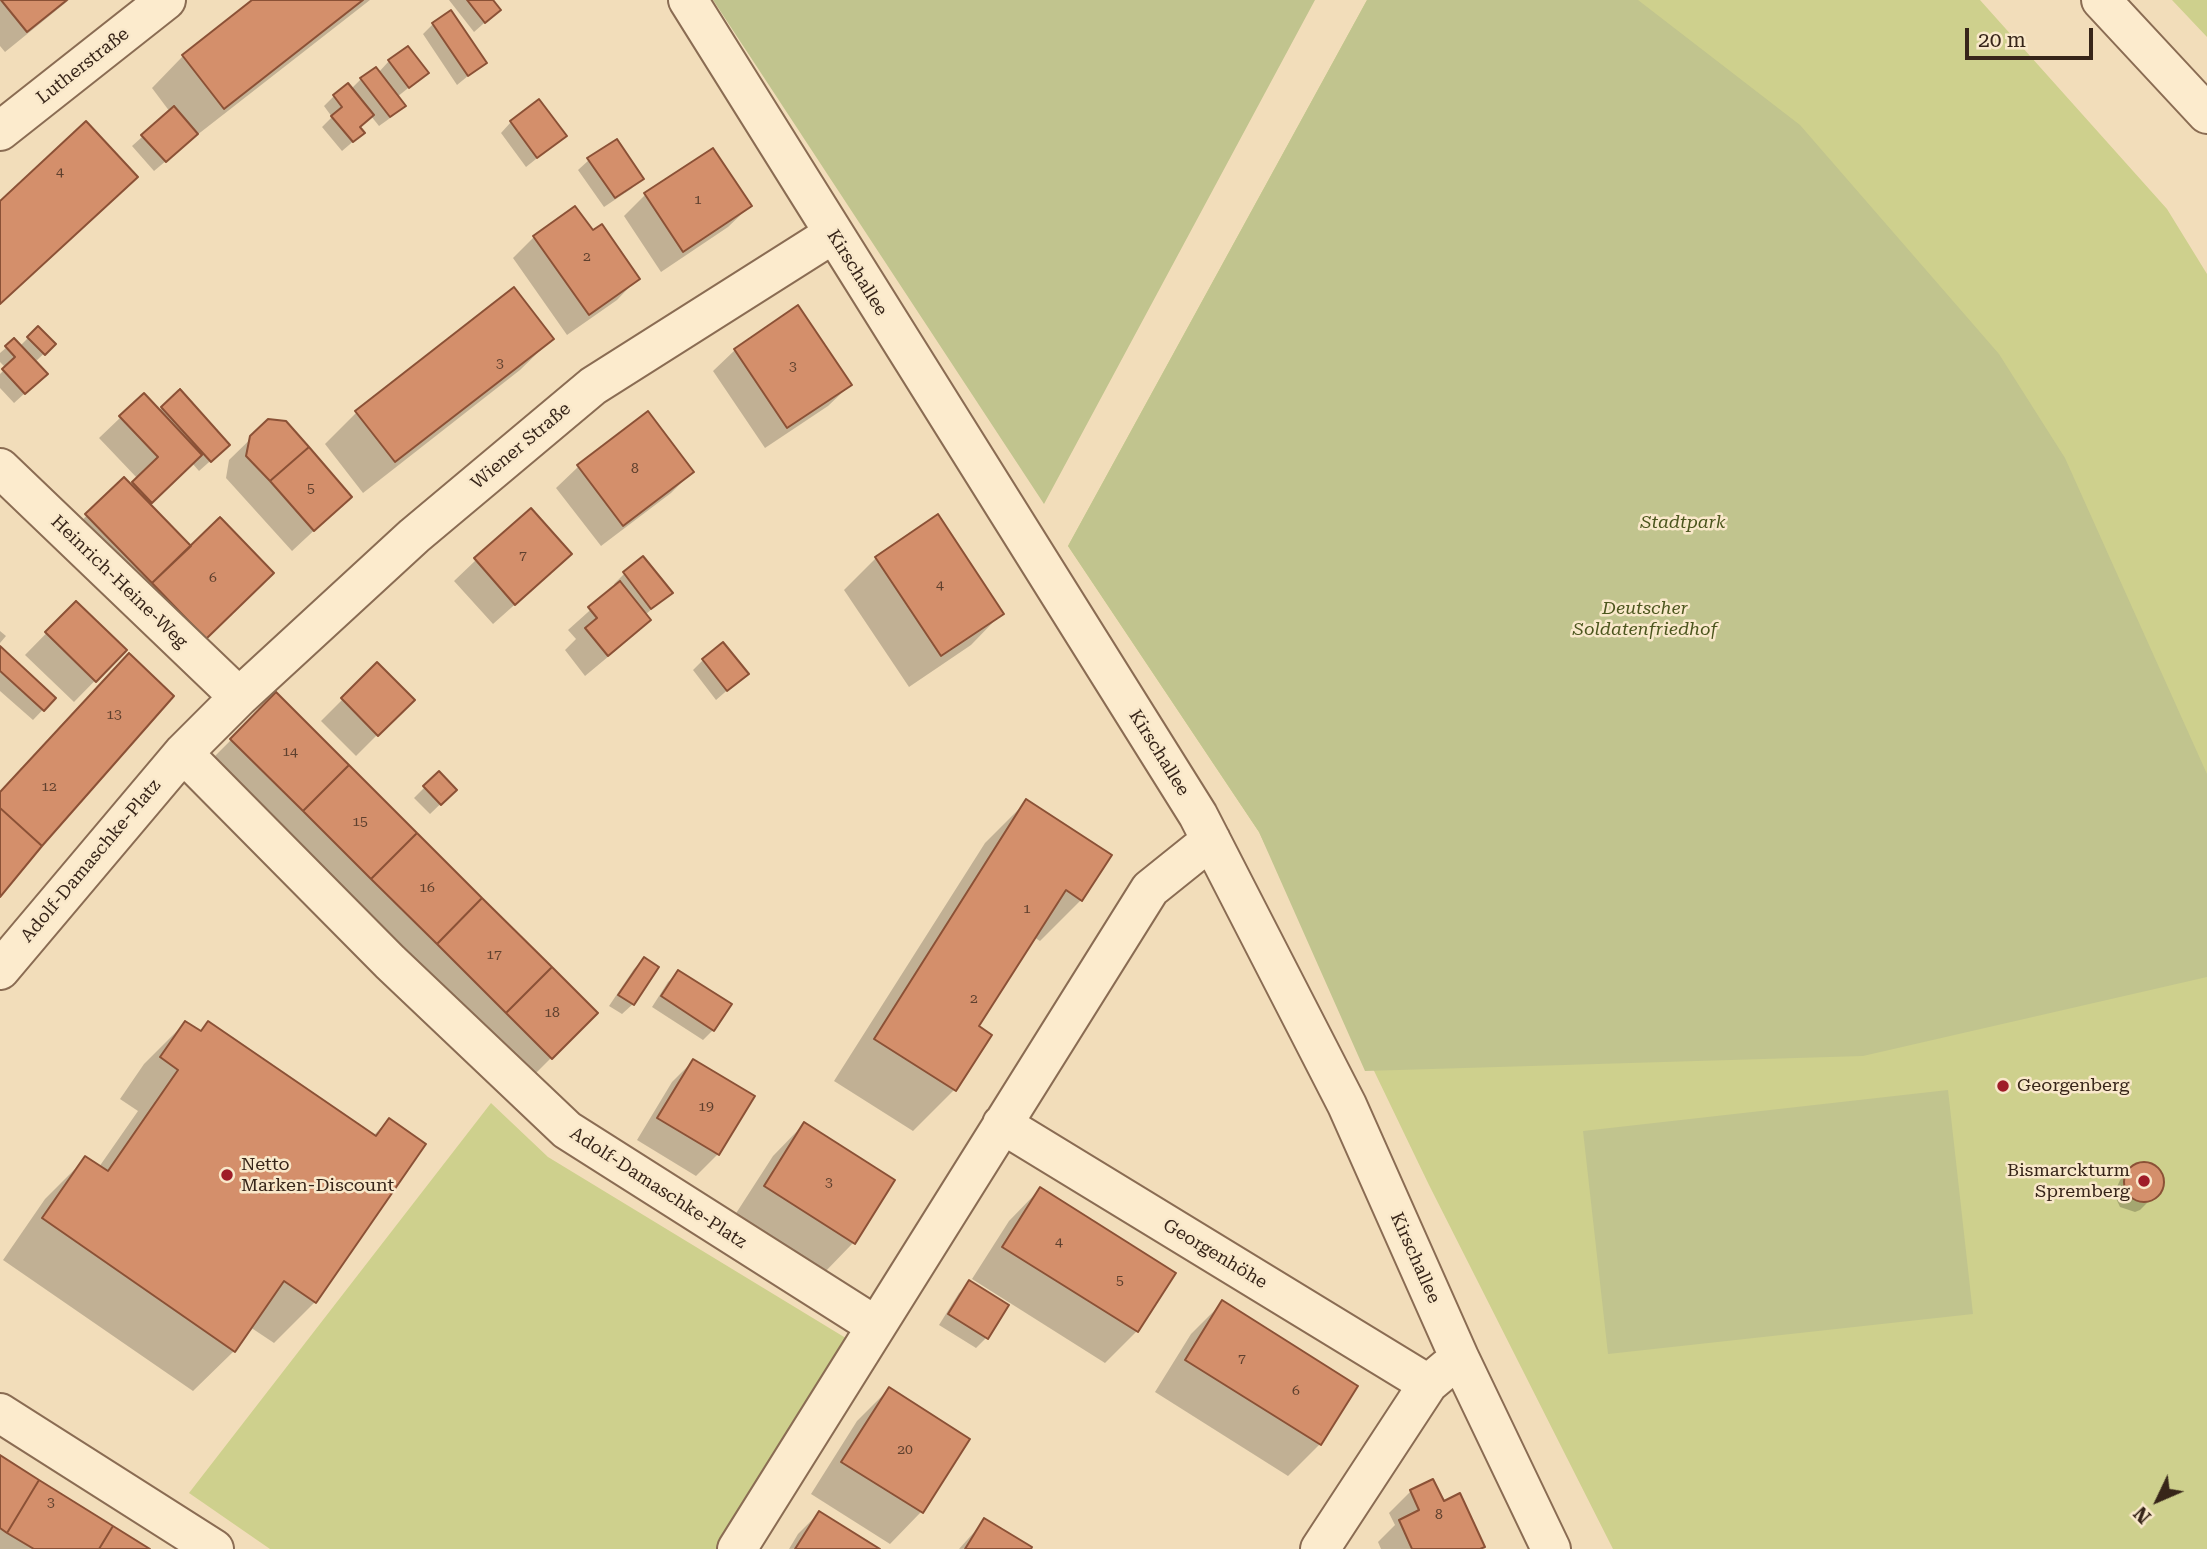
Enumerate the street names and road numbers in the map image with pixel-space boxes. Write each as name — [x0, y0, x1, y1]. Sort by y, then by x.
street label: Lutherstraße — [32, 23, 134, 109]
street label: Kirschallee — [822, 226, 892, 320]
street label: Wiener Straße — [467, 398, 575, 494]
street label: Heinrich-Heine-Weg — [46, 511, 192, 653]
street label: Kirschallee — [1124, 706, 1194, 800]
street label: Adolf-Damaschke-Platz — [17, 775, 165, 947]
street label: Adolf-Damaschke-Platz — [566, 1123, 750, 1253]
street label: Kirschallee — [1385, 1209, 1445, 1307]
street label: Georgenhöhe — [1159, 1214, 1271, 1294]

